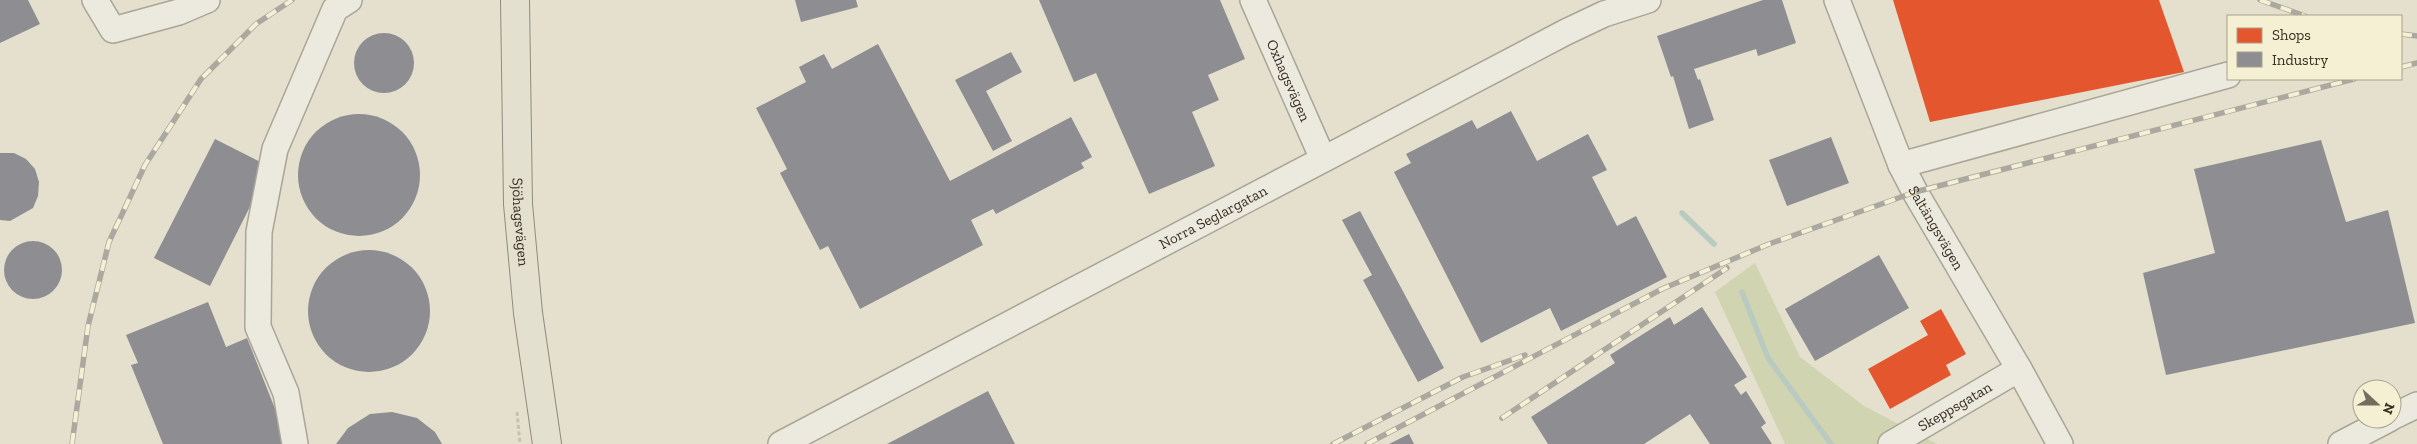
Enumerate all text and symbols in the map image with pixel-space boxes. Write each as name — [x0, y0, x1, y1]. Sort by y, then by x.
legend — [2227, 15, 2402, 80]
text: Shops — [2272, 26, 2311, 44]
street label: Oxhagsvägen — [1263, 37, 1315, 125]
text: Industry — [2272, 51, 2329, 69]
street label: Sjöhagsvägen — [509, 177, 533, 267]
street label: Norra Seglargatan — [1156, 181, 1271, 253]
street label: Saltängsvägen — [1904, 183, 1968, 273]
street label: Skeppsgatan — [1915, 378, 1995, 435]
north arrow — [2352, 379, 2402, 429]
text: N — [2379, 400, 2399, 417]

